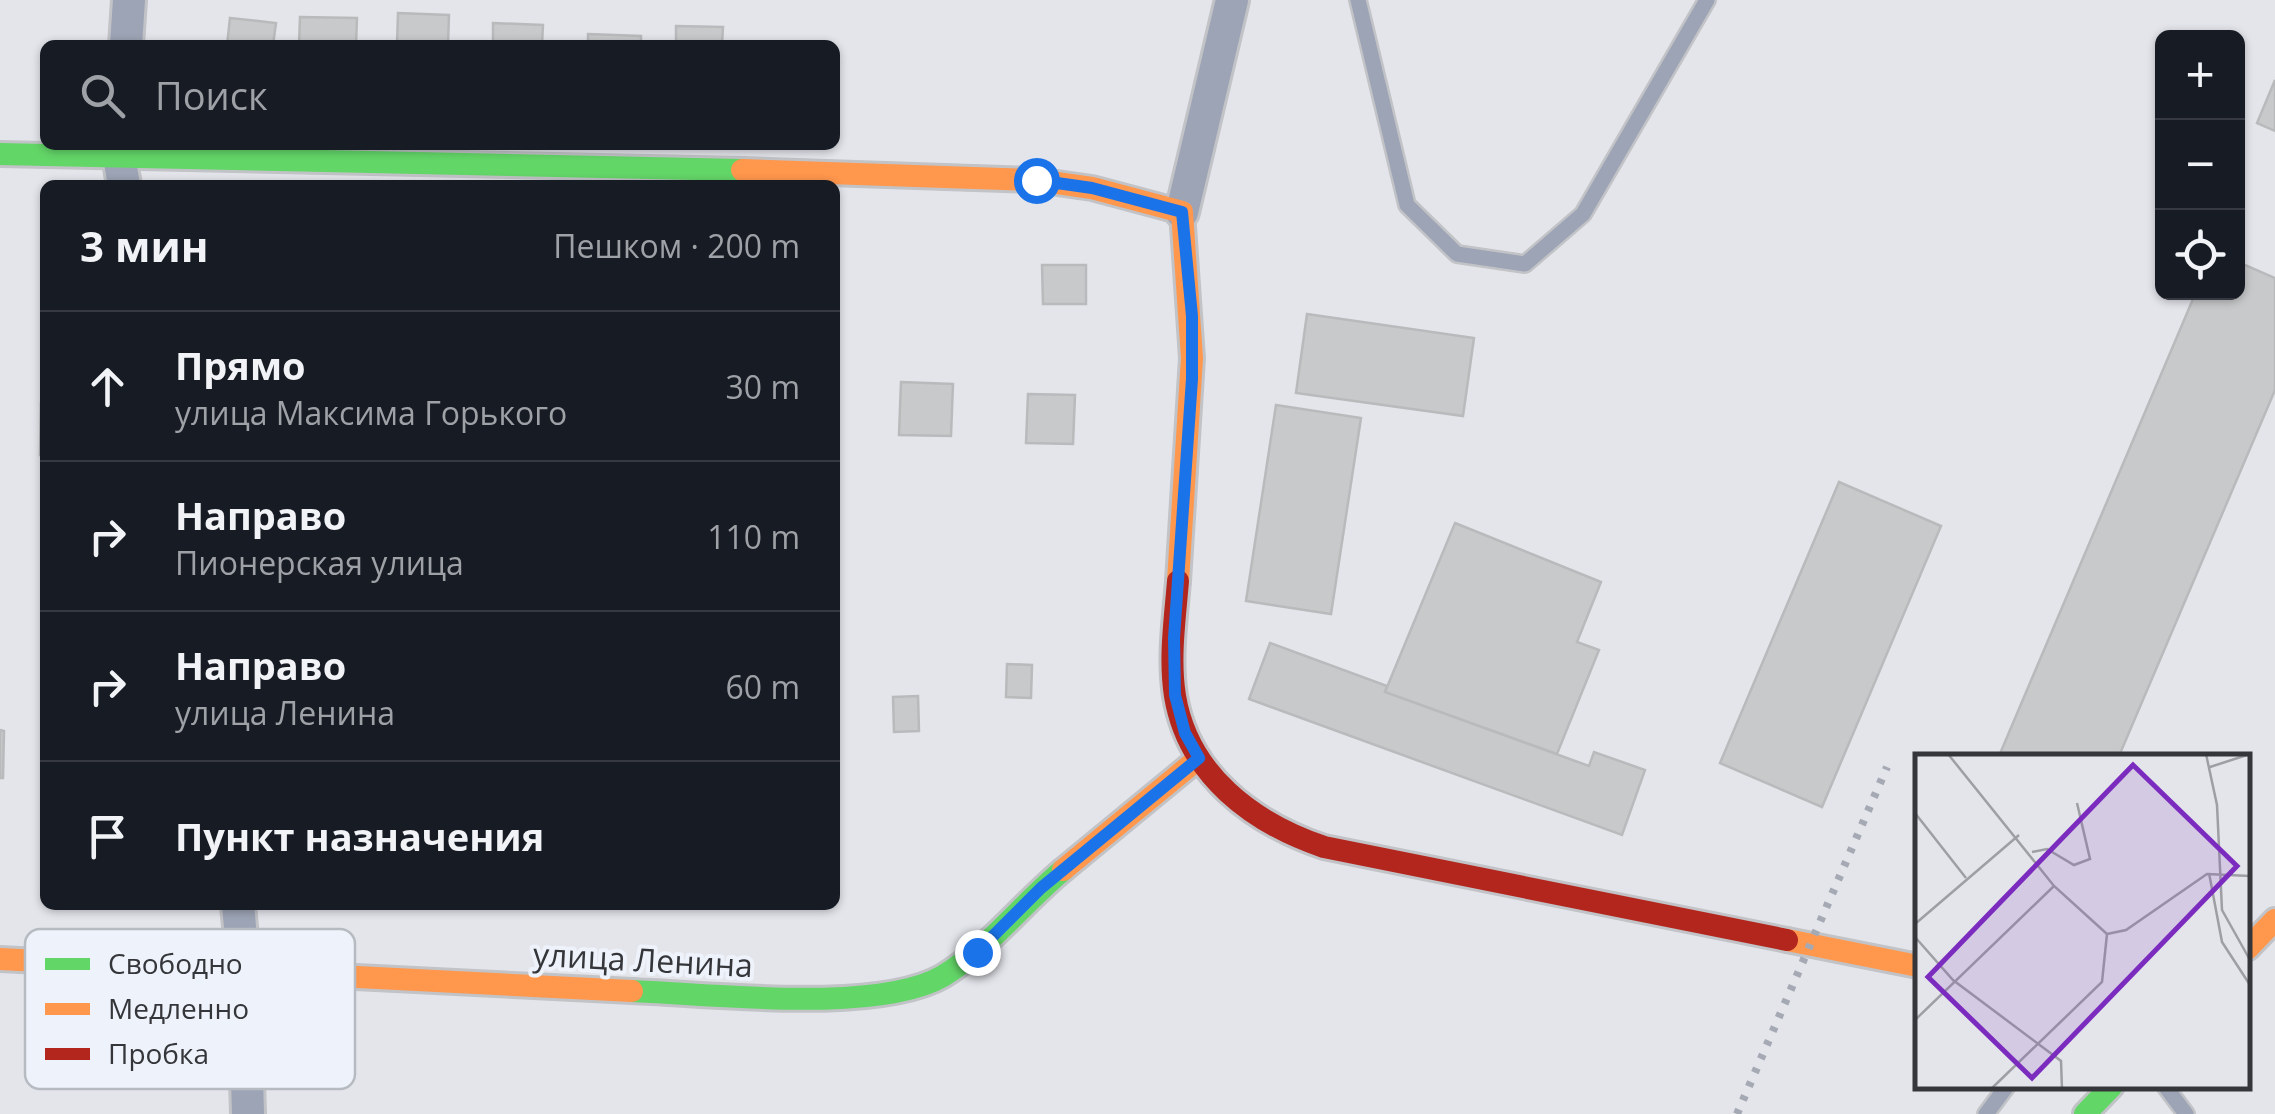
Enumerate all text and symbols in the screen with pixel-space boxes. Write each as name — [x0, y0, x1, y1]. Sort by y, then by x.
map controls — [2155, 30, 2245, 300]
button: + — [2155, 30, 2245, 120]
search box — [40, 40, 840, 150]
icon: search — [75, 68, 130, 123]
text: Поиск — [155, 69, 268, 121]
button: − — [2155, 120, 2245, 210]
route start — [1014, 158, 1060, 204]
button: locate — [2155, 210, 2245, 300]
text: 3 мин — [80, 217, 208, 274]
text: Пешком · 200 m — [553, 224, 800, 267]
text: Прямо — [175, 339, 306, 391]
icon: ahead — [80, 359, 135, 414]
text: 30 m — [725, 365, 800, 408]
text: улица Максима Горького — [175, 391, 567, 434]
text: Направо — [175, 489, 346, 541]
icon: right — [80, 509, 135, 564]
text: 110 m — [707, 515, 800, 558]
text: Пионерская улица — [175, 541, 464, 584]
text: Направо — [175, 639, 346, 691]
icon: right — [80, 659, 135, 714]
text: 60 m — [725, 665, 800, 708]
text: улица Ленина — [175, 691, 395, 734]
inset map — [1915, 754, 2250, 1089]
icon: arrive — [80, 809, 135, 864]
text: Пункт назначения — [175, 810, 544, 862]
legend — [25, 929, 355, 1089]
route end — [955, 930, 1001, 976]
street label: улица Ленина — [532, 932, 754, 986]
text: Свободно — [108, 944, 243, 982]
text: Медленно — [108, 989, 249, 1027]
text: Пробка — [108, 1034, 209, 1072]

